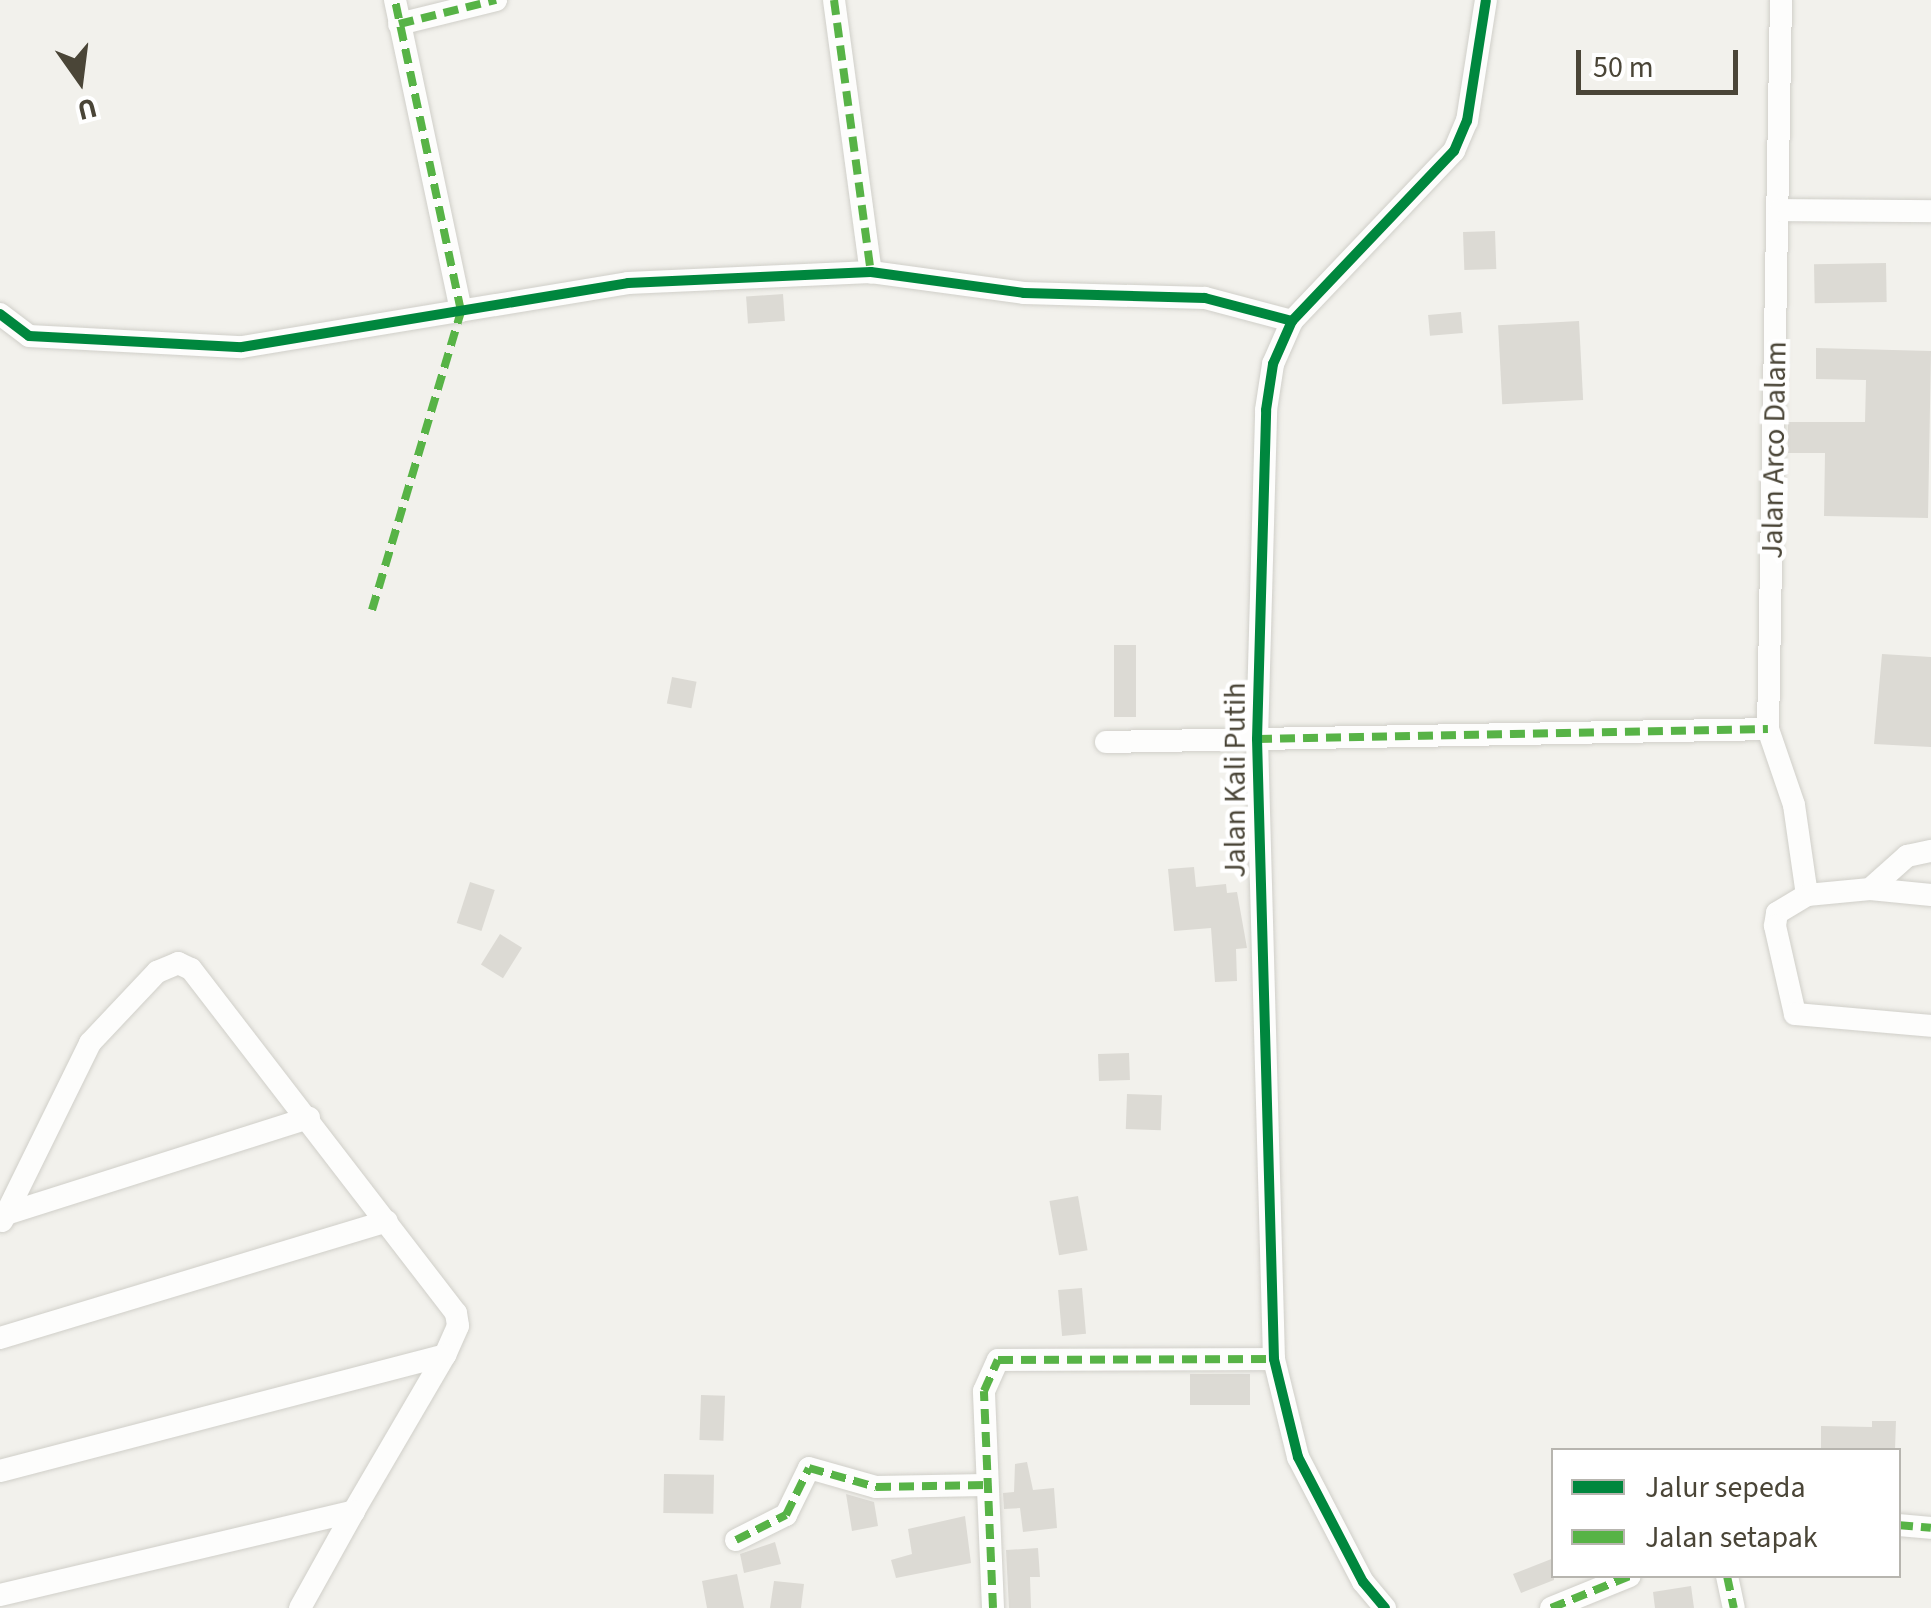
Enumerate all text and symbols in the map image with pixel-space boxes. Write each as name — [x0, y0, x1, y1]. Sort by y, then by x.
north arrow — [30, 30, 130, 130]
scale bar — [1581, 30, 1744, 92]
text: 50 m — [1593, 46, 1654, 89]
text: U — [73, 87, 101, 131]
street label: Jalan Arco Dalam — [1755, 341, 1795, 559]
street label: Jalan Kali Putih — [1218, 682, 1254, 878]
legend — [1551, 1448, 1901, 1578]
text: Jalur sepeda — [1645, 1466, 1806, 1509]
text: Jalan setapak — [1645, 1516, 1818, 1559]

